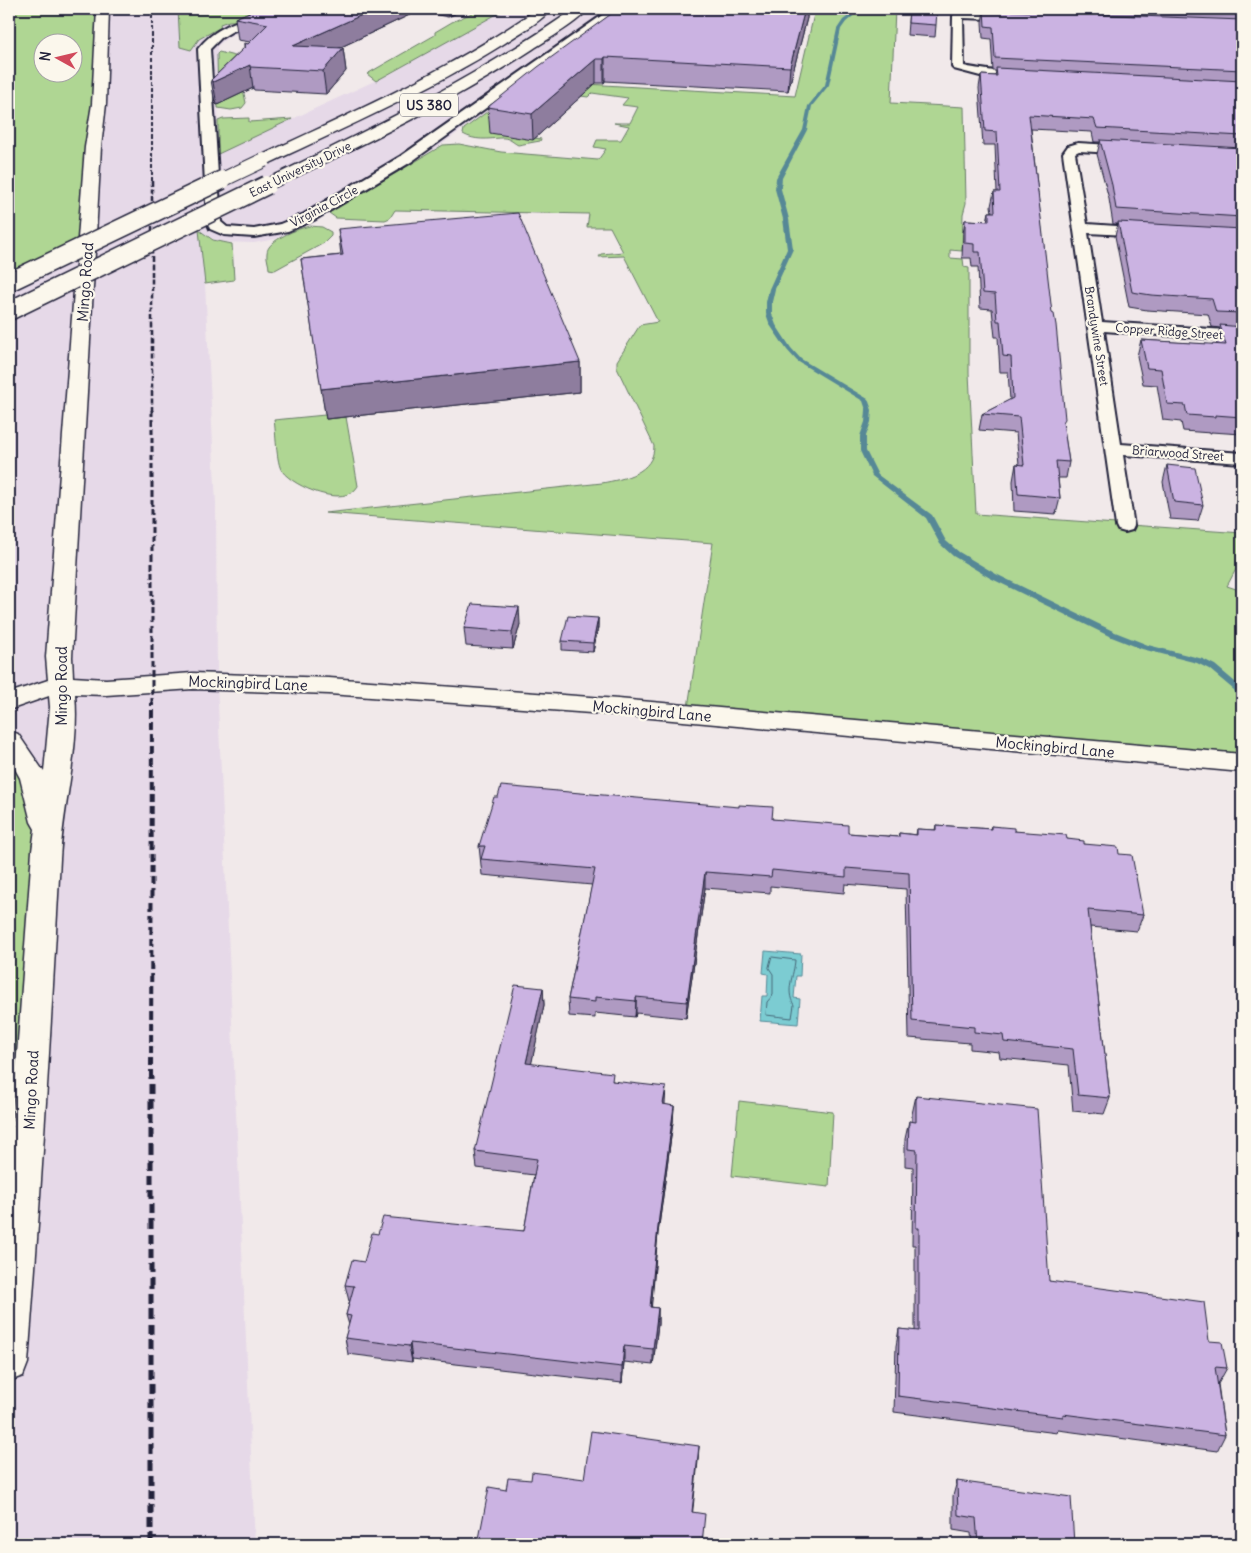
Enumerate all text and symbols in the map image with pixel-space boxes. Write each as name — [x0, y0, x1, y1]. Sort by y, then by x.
north arrow — [32, 32, 82, 82]
text: N — [36, 50, 55, 62]
road number: US 380 — [400, 94, 458, 116]
street label: East University Drive — [247, 138, 353, 200]
street label: Virginia Circle — [288, 182, 360, 230]
street label: Mingo Road — [73, 241, 97, 322]
street label: Brandywine Street — [1082, 285, 1112, 387]
street label: Copper Ridge Street — [1115, 320, 1223, 342]
street label: Briarwood Street — [1132, 442, 1224, 464]
street label: Mingo Road — [52, 646, 71, 726]
street label: Mockingbird Lane — [188, 671, 308, 695]
street label: Mockingbird Lane — [592, 696, 712, 726]
street label: Mockingbird Lane — [995, 732, 1115, 762]
street label: Mingo Road — [19, 1050, 43, 1130]

